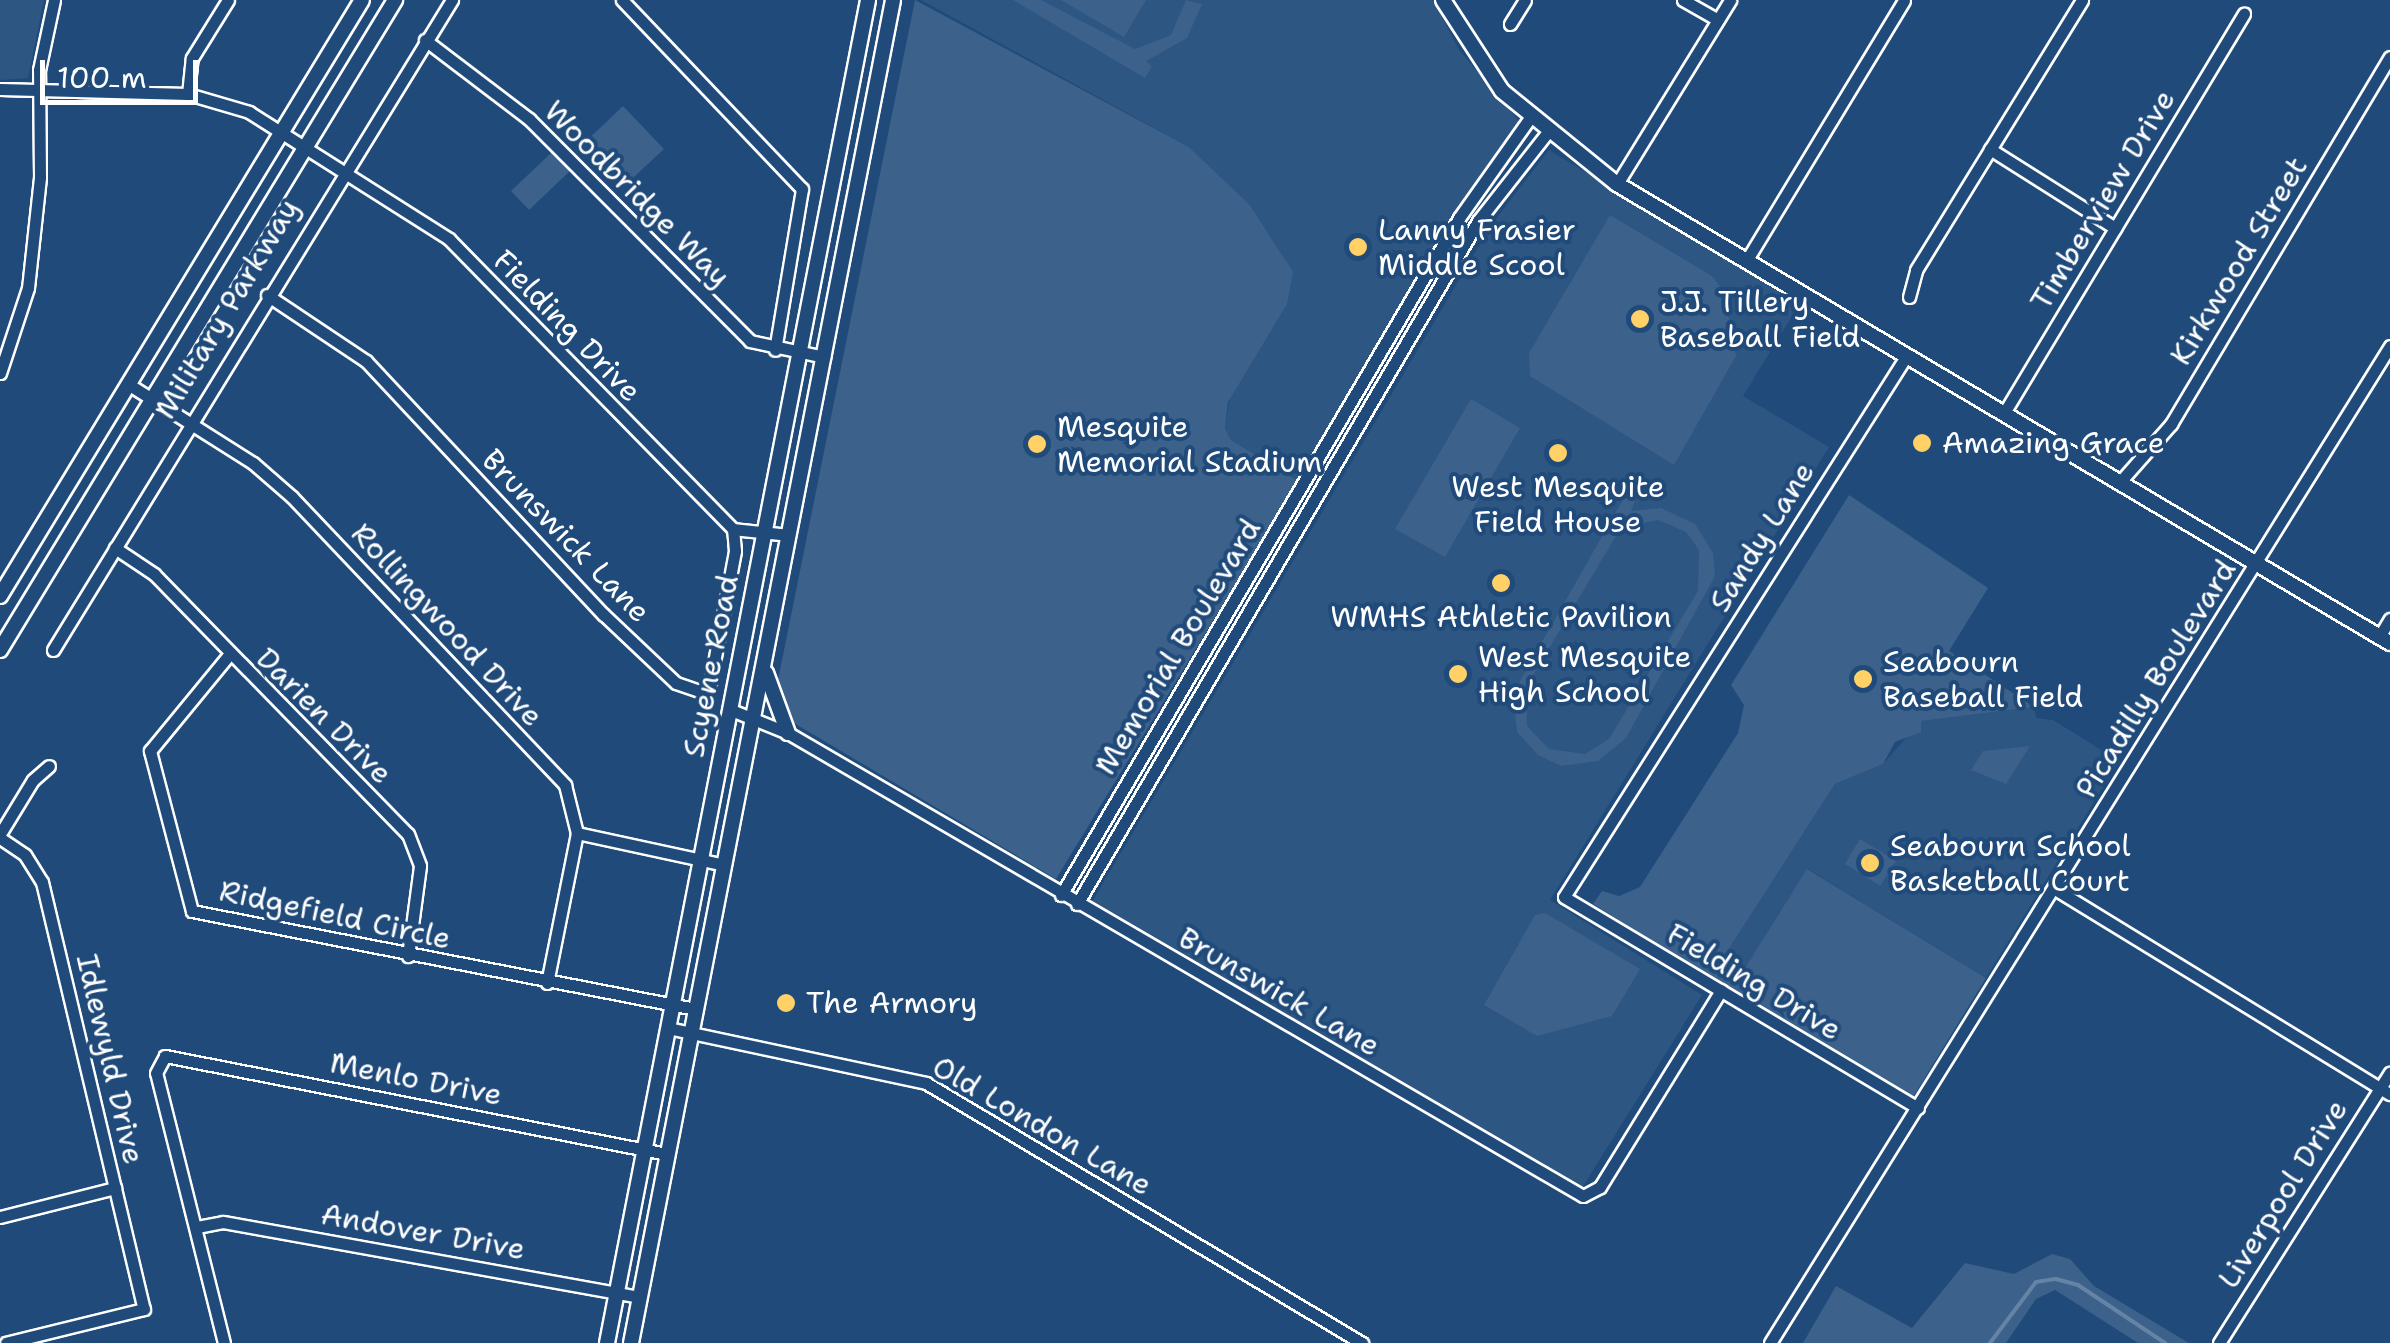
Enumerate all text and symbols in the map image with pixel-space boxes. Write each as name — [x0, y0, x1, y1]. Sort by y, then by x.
scale bar — [45, 40, 202, 102]
text: 100 m — [57, 57, 147, 98]
street label: Timberview Drive — [2023, 83, 2183, 317]
street label: Woodbridge Way — [536, 93, 738, 295]
street label: Kirkwood Street — [2163, 150, 2315, 372]
street label: Military Parkway — [147, 192, 307, 426]
place label: Lanny Frasier Middle Scool — [1378, 212, 1576, 282]
marker: Lanny Frasier Middle Scool — [1347, 236, 1369, 258]
street label: Fielding Drive — [486, 243, 648, 409]
place label: J.J. Tillery Baseball Field — [1660, 284, 1860, 354]
marker: J.J. Tillery Baseball Field — [1629, 308, 1651, 330]
place label: Mesquite Memorial Stadium — [1057, 409, 1322, 480]
place label: Amazing Grace — [1942, 425, 2165, 461]
marker: Amazing Grace — [1911, 432, 1933, 454]
marker: Mesquite Memorial Stadium — [1026, 433, 1048, 455]
street label: Brunswick Lane — [474, 442, 658, 630]
marker: West Mesquite Field House — [1547, 442, 1569, 464]
street label: Sandy Lane — [1702, 456, 1822, 618]
place label: West Mesquite Field House — [1451, 469, 1665, 540]
street label: Memorial Boulevard — [1087, 513, 1269, 781]
street label: Rollingwood Drive — [344, 516, 550, 734]
street label: Picadilly Boulevard — [2068, 553, 2244, 805]
street label: Scyene Road — [676, 572, 746, 760]
marker: WMHS Athletic Pavilion — [1490, 572, 1512, 594]
place label: WMHS Athletic Pavilion — [1330, 599, 1672, 635]
place label: West Mesquite High School — [1478, 639, 1691, 710]
street label: Darien Drive — [249, 641, 399, 791]
place label: Seabourn Baseball Field — [1883, 644, 2083, 714]
marker: West Mesquite High School — [1447, 663, 1469, 685]
marker: Seabourn Baseball Field — [1852, 668, 1874, 690]
place label: Seabourn School Basketball Court — [1890, 828, 2131, 898]
marker: Seabourn School Basketball Court — [1859, 852, 1881, 874]
street label: Ridgefield Circle — [216, 873, 454, 957]
street label: Fielding Drive — [1660, 916, 1848, 1048]
street label: Brunswick Lane — [1172, 920, 1386, 1064]
street label: Idlewyld Drive — [68, 951, 152, 1167]
place label: The Armory — [806, 985, 978, 1021]
marker: The Armory — [775, 992, 797, 1014]
street label: Menlo Drive — [327, 1045, 505, 1113]
street label: Old London Lane — [926, 1049, 1158, 1203]
street label: Liverpool Drive — [2211, 1093, 2355, 1295]
street label: Andover Drive — [318, 1196, 528, 1268]

